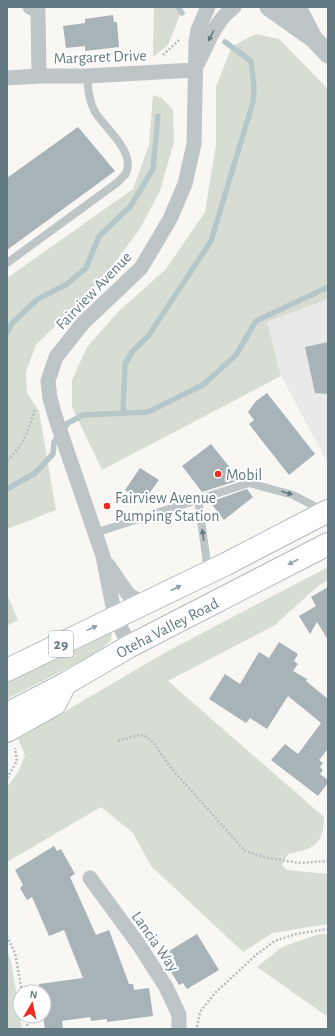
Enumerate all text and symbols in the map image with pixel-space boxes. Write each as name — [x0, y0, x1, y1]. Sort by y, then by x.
one-way arrow — [208, 30, 214, 41]
street label: Margaret Drive — [53, 47, 147, 67]
street label: Fairview Avenue — [53, 249, 135, 333]
place label: Mobil — [226, 467, 262, 483]
marker: Mobil — [213, 469, 223, 479]
place label: Fairview Avenue Pumping Station — [115, 490, 220, 524]
one-way arrow — [281, 490, 293, 496]
marker: Fairview Avenue Pumping Station — [102, 501, 112, 511]
one-way arrow — [200, 529, 206, 541]
one-way arrow — [288, 559, 299, 565]
one-way arrow — [170, 585, 182, 591]
street label: Oteha Valley Road — [113, 595, 221, 661]
one-way arrow — [87, 625, 98, 631]
road number: 29 — [49, 631, 73, 657]
street label: Lancia Way — [128, 908, 182, 975]
north arrow — [12, 984, 52, 1024]
text: N — [29, 989, 38, 1001]

